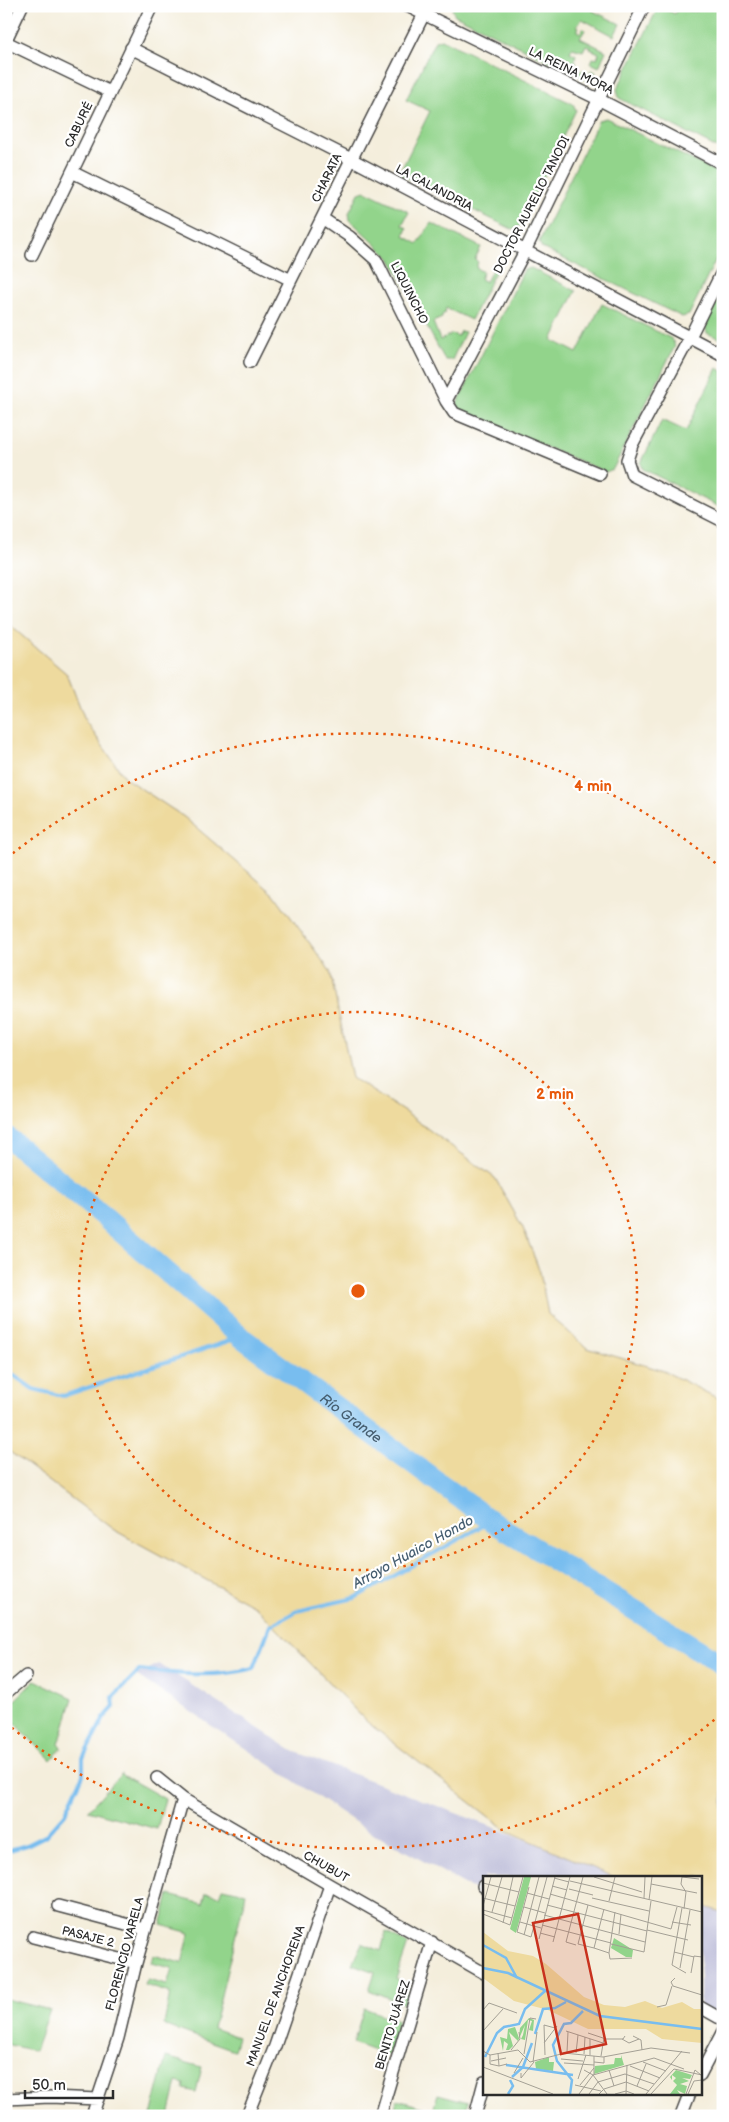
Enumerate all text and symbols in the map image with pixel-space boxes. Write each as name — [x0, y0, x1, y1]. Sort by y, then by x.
street label: LA REINA MORA — [526, 44, 616, 98]
street label: CABURÉ — [61, 99, 97, 150]
street label: DOCTOR AURELIO TANODI — [491, 133, 573, 276]
street label: CHARATA — [309, 150, 346, 205]
street label: LA CALANDRIA — [393, 161, 476, 215]
street label: LIQUINCHO — [387, 259, 431, 327]
text: 4 min — [574, 777, 612, 796]
text: 2 min — [536, 1085, 574, 1104]
centre of rings — [349, 1282, 367, 1300]
water label: Río Grande — [317, 1390, 385, 1446]
water label: Arroyo Huaico Hondo — [349, 1512, 476, 1593]
street label: CHUBUT — [300, 1848, 352, 1886]
inset map — [483, 1876, 702, 2094]
street label: FLORENCIO VARELA — [103, 1895, 148, 2012]
street label: PASAJE 2 — [60, 1923, 116, 1951]
street label: MANUEL DE ANCHORENA — [243, 1923, 309, 2069]
street label: BENITO JUÁREZ — [370, 1977, 414, 2072]
scale bar — [25, 2067, 112, 2099]
text: 50 m — [32, 2076, 66, 2095]

